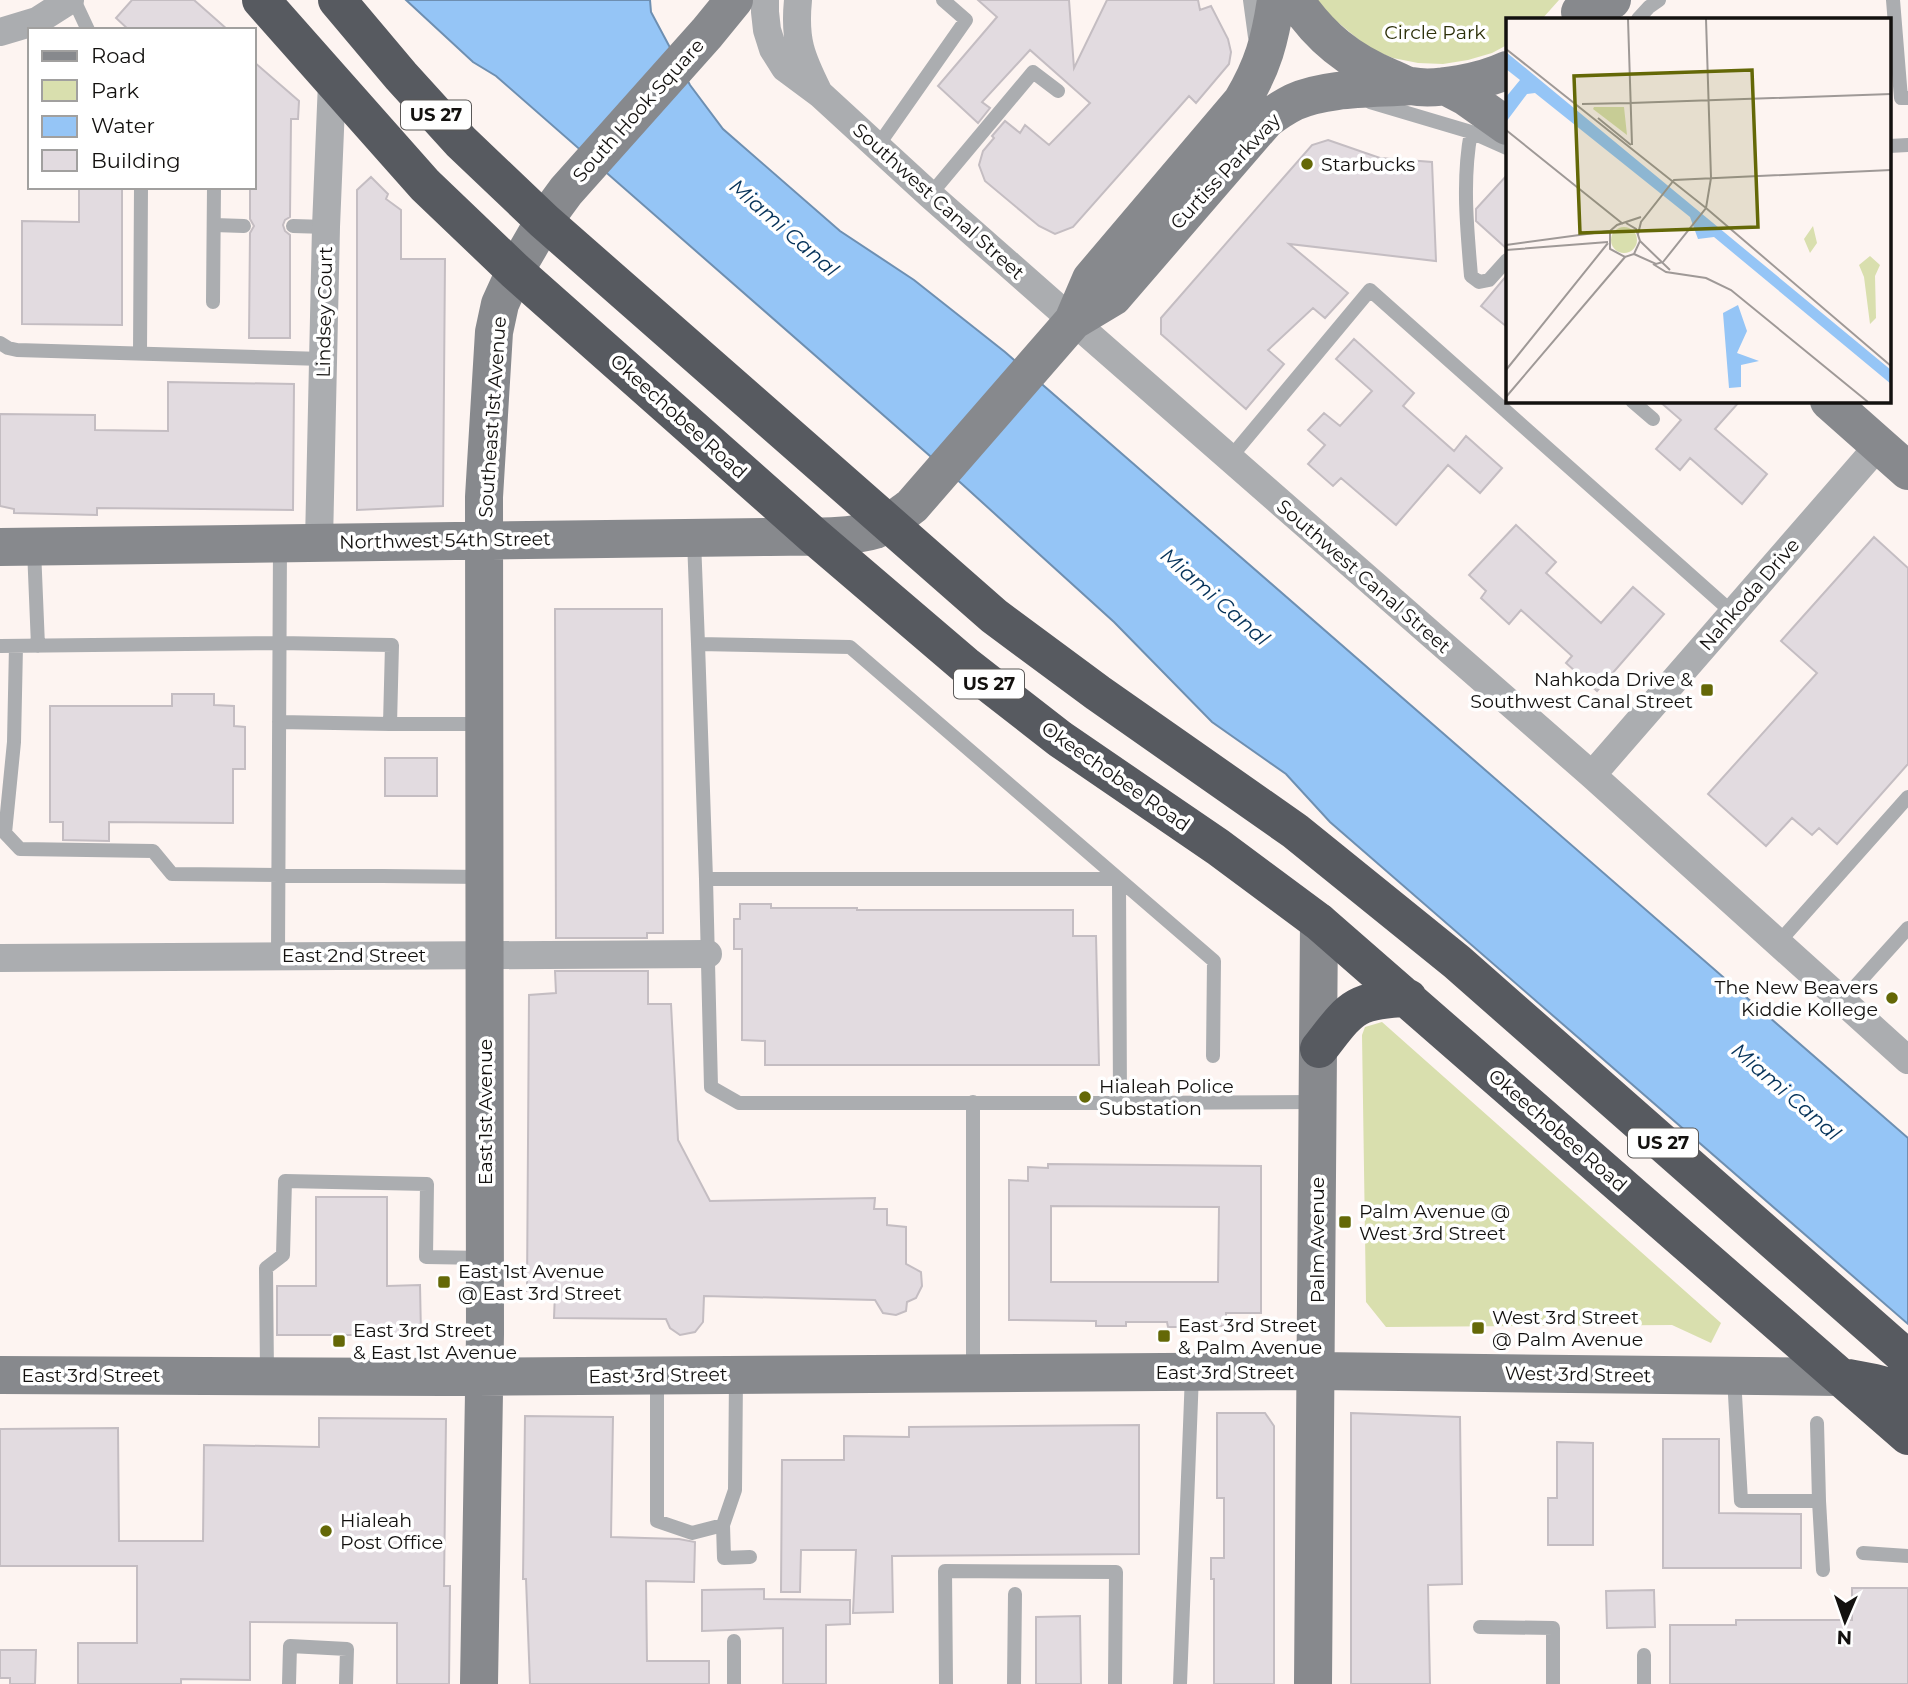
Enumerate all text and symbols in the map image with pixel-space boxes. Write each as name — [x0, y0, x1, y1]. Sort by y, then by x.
inset map — [1506, 18, 1890, 402]
park label: Circle Park — [1384, 21, 1486, 44]
legend — [28, 28, 256, 189]
street label: South Hook Square — [568, 34, 709, 187]
text: Road — [91, 43, 146, 68]
text: Park — [91, 78, 139, 103]
road number: US 27 — [401, 100, 471, 130]
street label: Curtiss Parkway — [1166, 108, 1286, 234]
text: Water — [91, 113, 155, 138]
street label: Southwest Canal Street — [848, 118, 1029, 285]
text: Building — [91, 148, 181, 173]
place label: Starbucks — [1321, 153, 1415, 176]
marker: Starbucks — [1299, 156, 1315, 172]
water label: Miami Canal — [725, 173, 844, 282]
street label: Lindsey Court — [312, 246, 337, 378]
street label: Southeast 1st Avenue — [474, 316, 511, 519]
street label: Okeechobee Road — [606, 349, 752, 484]
street label: Southwest Canal Street — [1272, 495, 1455, 658]
street label: Northwest 54th Street — [339, 527, 551, 554]
street label: Nahkoda Drive — [1694, 533, 1804, 655]
water label: Miami Canal — [1156, 542, 1275, 651]
place label: Nahkoda Drive & Southwest Canal Street — [1470, 668, 1693, 713]
road number: US 27 — [954, 670, 1024, 698]
marker: Nahkoda Drive & Southwest Canal Street — [1699, 682, 1715, 698]
street label: Okeechobee Road — [1037, 717, 1194, 836]
street label: East 2nd Street — [282, 944, 427, 967]
place label: The New Beavers Kiddie Kollege — [1715, 976, 1878, 1021]
marker: The New Beavers Kiddie Kollege — [1884, 990, 1900, 1006]
water label: Miami Canal — [1727, 1037, 1846, 1146]
street label: East 1st Avenue — [474, 1039, 497, 1185]
street label: Okeechobee Road — [1484, 1064, 1632, 1197]
place label: Hialeah Police Substation — [1099, 1075, 1234, 1120]
marker: Hialeah Police Substation — [1077, 1089, 1093, 1105]
road number: US 27 — [1628, 1128, 1698, 1158]
street label: Palm Avenue — [1306, 1177, 1329, 1303]
place label: Palm Avenue @ West 3rd Street — [1359, 1200, 1510, 1245]
marker: Palm Avenue @ West 3rd Street — [1337, 1214, 1353, 1230]
place label: East 1st Avenue @ East 3rd Street — [458, 1260, 622, 1305]
marker: East 1st Avenue @ East 3rd Street — [436, 1274, 452, 1290]
place label: West 3rd Street @ Palm Avenue — [1492, 1306, 1643, 1351]
place label: East 3rd Street & Palm Avenue — [1178, 1314, 1322, 1359]
place label: East 3rd Street & East 1st Avenue — [353, 1319, 517, 1364]
marker: West 3rd Street @ Palm Avenue — [1470, 1320, 1486, 1336]
marker: East 3rd Street & Palm Avenue — [1156, 1328, 1172, 1344]
marker: East 3rd Street & East 1st Avenue — [331, 1333, 347, 1349]
street label: East 3rd Street — [1155, 1361, 1295, 1384]
street label: West 3rd Street — [1504, 1362, 1652, 1387]
street label: East 3rd Street — [588, 1363, 728, 1388]
street label: East 3rd Street — [21, 1364, 161, 1387]
place label: Hialeah Post Office — [340, 1509, 443, 1554]
marker: Hialeah Post Office — [318, 1523, 334, 1539]
north arrow — [1810, 1586, 1880, 1656]
text: N — [1836, 1626, 1853, 1649]

